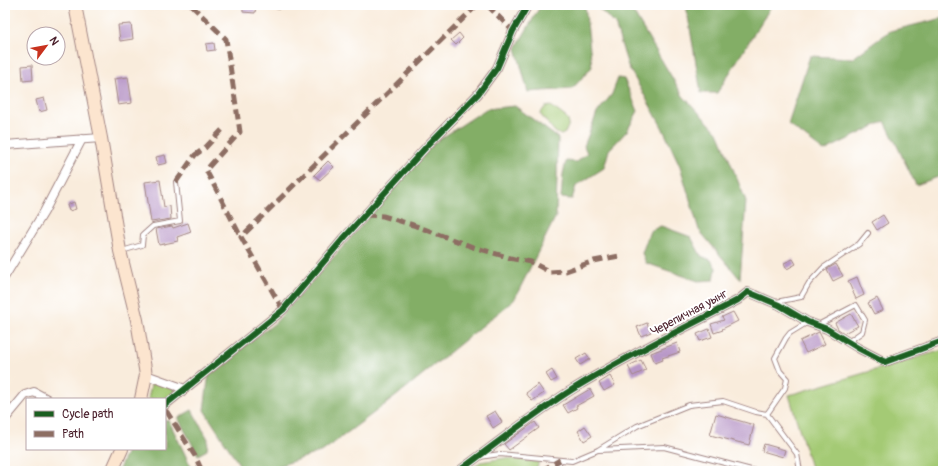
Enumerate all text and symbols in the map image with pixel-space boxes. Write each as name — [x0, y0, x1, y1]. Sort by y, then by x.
north arrow — [26, 26, 66, 66]
text: N — [47, 34, 62, 48]
street label: Черепичная уынг — [648, 286, 730, 340]
legend — [26, 398, 166, 450]
text: Cycle path — [62, 407, 114, 422]
text: Path — [62, 427, 84, 442]

